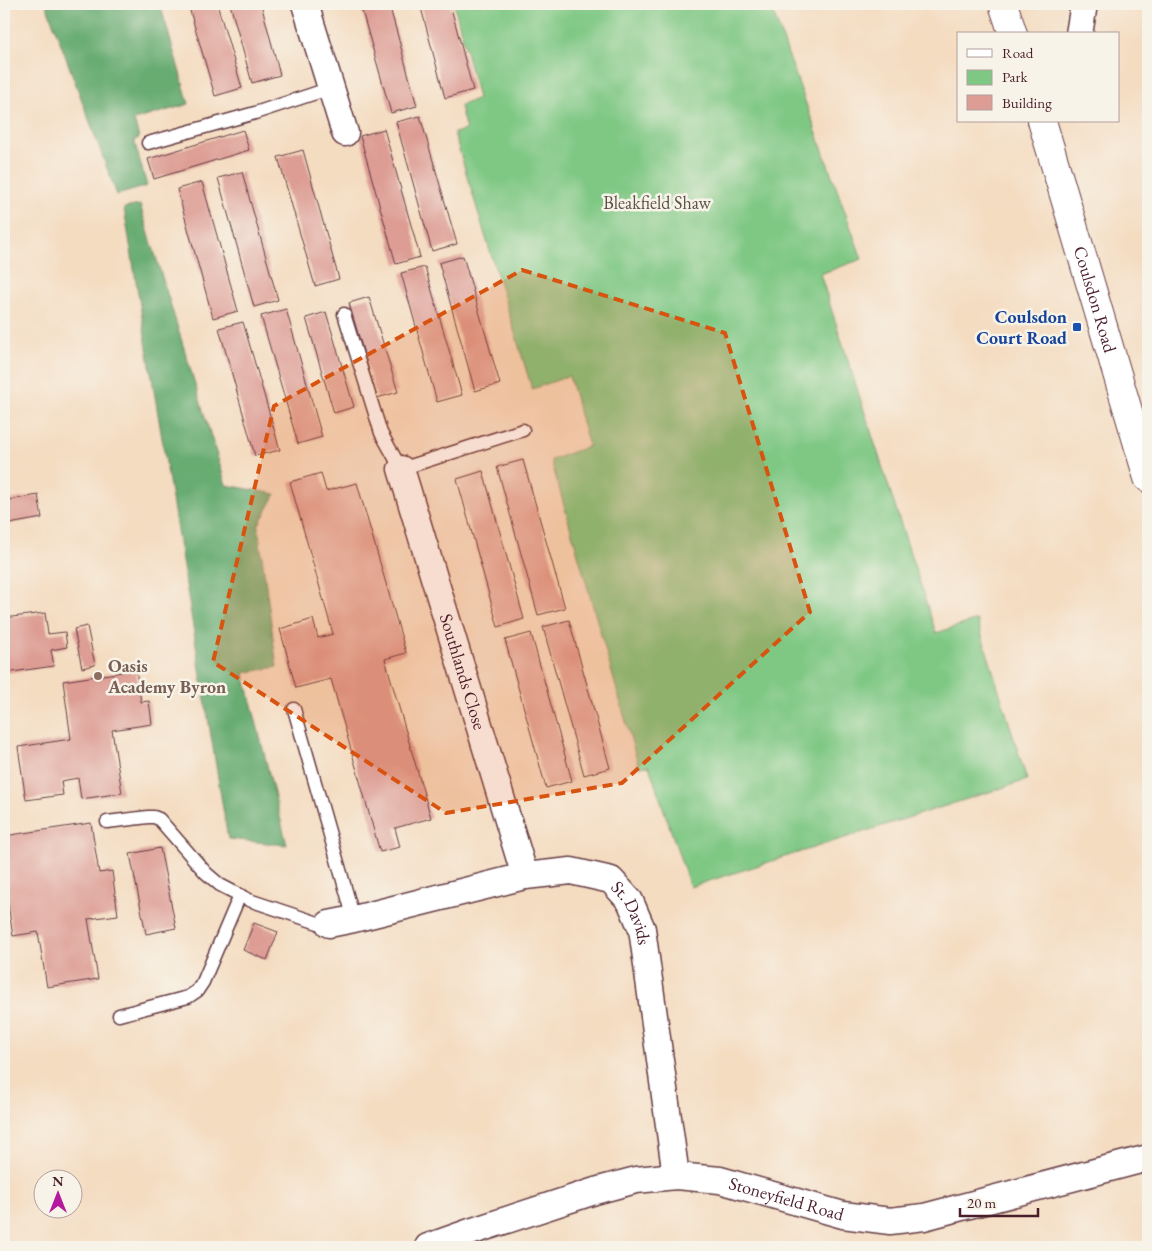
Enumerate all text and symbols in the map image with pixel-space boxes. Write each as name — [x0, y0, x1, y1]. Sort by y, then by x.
legend — [957, 32, 1120, 122]
text: Road — [1002, 43, 1034, 62]
text: Park — [1002, 67, 1029, 86]
text: Building — [1002, 93, 1052, 112]
park label: Bleakfield Shaw — [603, 191, 712, 214]
street label: Coulsdon Road — [1069, 243, 1122, 356]
place label: Coulsdon Court Road — [976, 305, 1067, 349]
marker: Coulsdon Court Road — [1071, 321, 1083, 333]
street label: Southlands Close — [435, 611, 492, 732]
place label: Oasis Academy Byron — [107, 654, 226, 698]
marker: Oasis Academy Byron — [92, 670, 104, 682]
street label: St. Davids — [606, 876, 656, 946]
north arrow — [32, 1168, 82, 1218]
street label: Stoneyfield Road — [726, 1171, 848, 1226]
text: N — [52, 1172, 64, 1190]
scale bar — [960, 1186, 1037, 1218]
text: 20 m — [967, 1193, 996, 1212]

